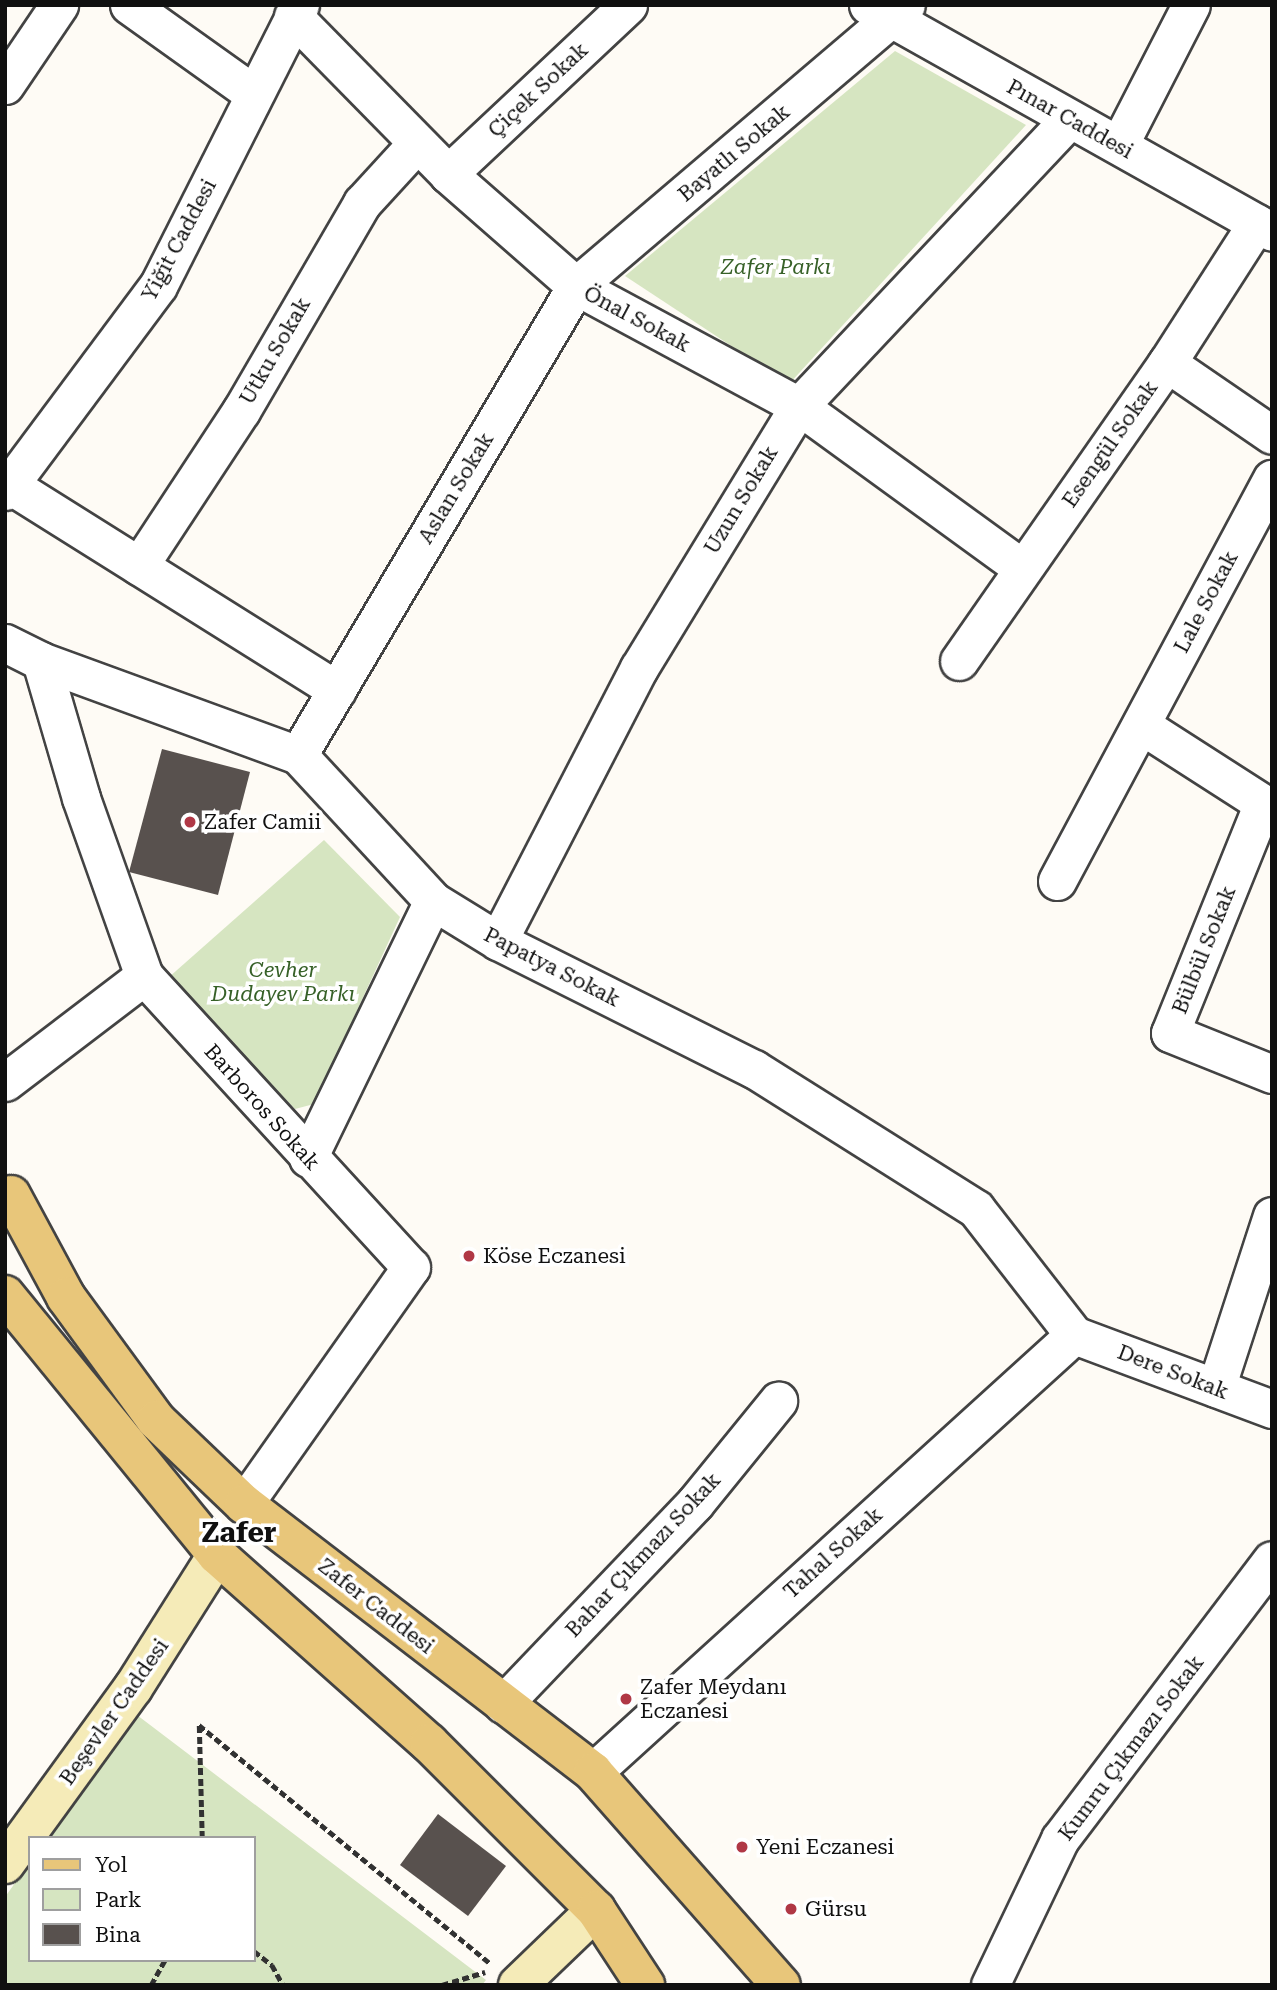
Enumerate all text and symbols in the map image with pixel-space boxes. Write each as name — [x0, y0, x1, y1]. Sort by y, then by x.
street label: Çiçek Sokak — [483, 37, 593, 143]
street label: Pınar Caddesi — [1002, 74, 1138, 164]
street label: Bayatlı Sokak — [673, 99, 795, 207]
street label: Yiğit Caddesi — [136, 175, 222, 305]
park label: Zafer Parkı — [721, 254, 831, 280]
street label: Önal Sokak — [579, 280, 695, 358]
street label: Utku Sokak — [234, 293, 316, 409]
street label: Esengül Sokak — [1057, 376, 1163, 512]
street label: Aslan Sokak — [413, 428, 499, 548]
street label: Uzun Sokak — [699, 441, 783, 559]
street label: Lale Sokak — [1169, 547, 1243, 657]
place label: Zafer Camii — [204, 809, 321, 835]
marker: Zafer Camii — [182, 814, 198, 830]
street label: Bülbül Sokak — [1167, 882, 1241, 1018]
street label: Papatya Sokak — [480, 922, 624, 1012]
park label: Cevher Dudayev Parkı — [211, 957, 355, 1007]
street label: Barboros Sokak — [199, 1039, 325, 1175]
place label: Köse Eczanesi — [483, 1243, 626, 1269]
marker: Köse Eczanesi — [461, 1248, 477, 1264]
street label: Dere Sokak — [1114, 1339, 1232, 1405]
street label: Bahar Çıkmazı Sokak — [560, 1468, 726, 1642]
street label: Tahal Sokak — [778, 1502, 888, 1604]
district label: Zafer — [201, 1516, 277, 1550]
street label: Zafer Caddesi — [313, 1553, 439, 1659]
street label: Beşevler Caddesi — [54, 1634, 174, 1790]
street label: Kumru Çıkmazı Sokak — [1053, 1650, 1209, 1846]
place label: Zafer Meydanı Eczanesi — [640, 1674, 786, 1724]
marker: Zafer Meydanı Eczanesi — [618, 1691, 634, 1707]
place label: Yeni Eczanesi — [756, 1834, 894, 1860]
legend — [28, 1836, 256, 1962]
marker: Yeni Eczanesi — [734, 1839, 750, 1855]
text: Yol — [95, 1853, 127, 1877]
text: Park — [95, 1888, 141, 1912]
place label: Gürsu — [805, 1896, 867, 1922]
marker: Gürsu — [783, 1901, 799, 1917]
text: Bina — [95, 1923, 141, 1947]

